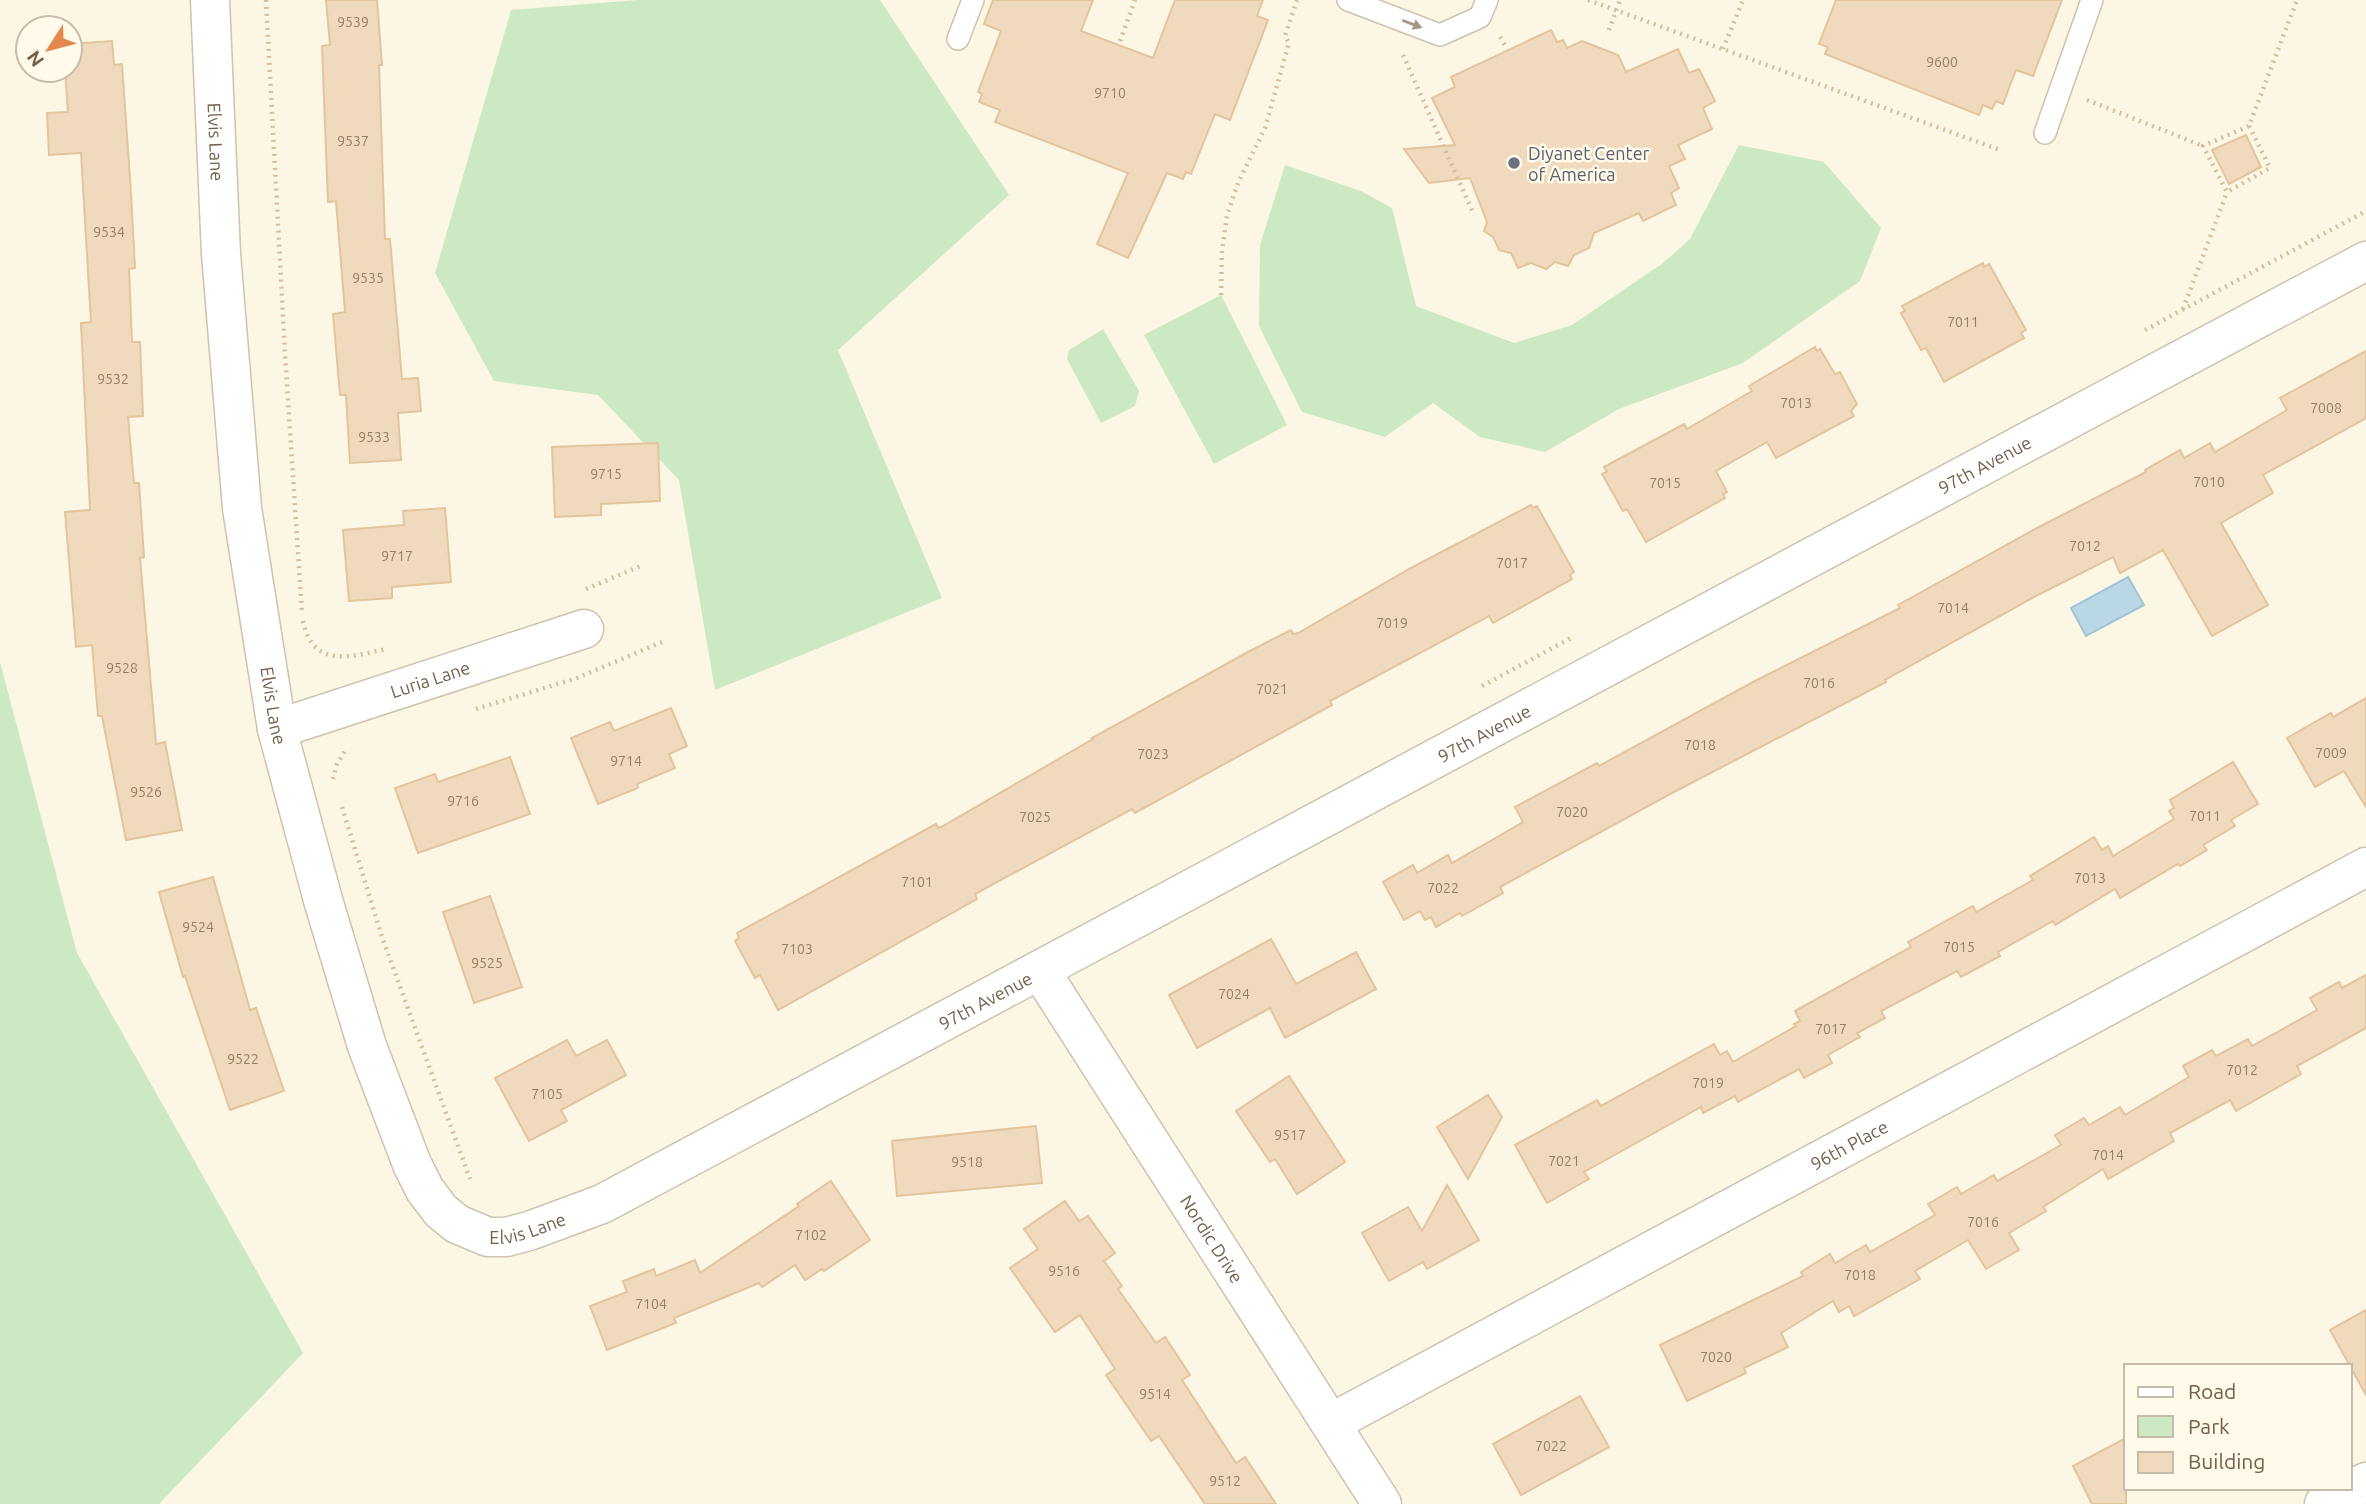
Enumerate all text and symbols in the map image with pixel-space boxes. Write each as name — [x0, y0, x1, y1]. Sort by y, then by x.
north arrow — [14, 14, 84, 84]
house number: 9539 — [337, 14, 369, 30]
one-way arrow — [1401, 19, 1422, 30]
text: N — [22, 47, 48, 71]
house number: 9600 — [1926, 54, 1958, 70]
house number: 9710 — [1094, 85, 1126, 101]
street label: Elvis Lane — [204, 102, 228, 182]
house number: 9537 — [337, 133, 369, 149]
place label: Diyanet Center of America — [1528, 143, 1650, 184]
marker: Diyanet Center of America — [1506, 155, 1522, 171]
house number: 9534 — [93, 224, 125, 240]
house number: 9535 — [352, 270, 384, 286]
house number: 7011 — [1947, 314, 1979, 330]
house number: 9532 — [97, 371, 129, 387]
house number: 7013 — [1780, 395, 1812, 411]
house number: 7008 — [2310, 400, 2342, 416]
house number: 9533 — [358, 429, 390, 445]
street label: 97th Avenue — [1935, 432, 2035, 498]
house number: 9715 — [590, 466, 622, 482]
house number: 7010 — [2193, 474, 2225, 490]
house number: 7015 — [1649, 475, 1681, 491]
house number: 7012 — [2069, 538, 2101, 554]
house number: 9717 — [381, 548, 413, 564]
house number: 7017 — [1496, 555, 1528, 571]
house number: 7014 — [1937, 600, 1969, 616]
house number: 7019 — [1376, 615, 1408, 631]
street label: Luria Lane — [388, 657, 473, 701]
house number: 9528 — [106, 660, 138, 676]
street label: Elvis Lane — [257, 665, 291, 747]
house number: 7016 — [1803, 675, 1835, 691]
house number: 7021 — [1256, 681, 1288, 697]
street label: 97th Avenue — [1434, 700, 1534, 766]
house number: 7018 — [1684, 737, 1716, 753]
house number: 7009 — [2315, 745, 2347, 761]
house number: 7023 — [1137, 746, 1169, 762]
house number: 9714 — [610, 753, 642, 769]
house number: 9526 — [130, 784, 162, 800]
house number: 9716 — [447, 793, 479, 809]
house number: 7020 — [1556, 804, 1588, 820]
house number: 7011 — [2189, 808, 2221, 824]
house number: 7025 — [1019, 809, 1051, 825]
house number: 7013 — [2074, 870, 2106, 886]
house number: 7101 — [901, 874, 933, 890]
house number: 7022 — [1427, 880, 1459, 896]
house number: 9524 — [182, 919, 214, 935]
house number: 7015 — [1943, 939, 1975, 955]
house number: 7103 — [781, 941, 813, 957]
house number: 9525 — [471, 955, 503, 971]
street label: 97th Avenue — [935, 967, 1035, 1033]
house number: 7024 — [1218, 986, 1250, 1002]
house number: 7017 — [1815, 1021, 1847, 1037]
house number: 9522 — [227, 1051, 259, 1067]
house number: 7012 — [2226, 1062, 2258, 1078]
house number: 7019 — [1692, 1075, 1724, 1091]
house number: 7105 — [531, 1086, 563, 1102]
street label: 96th Place — [1807, 1116, 1891, 1174]
house number: 9517 — [1274, 1127, 1306, 1143]
house number: 7014 — [2092, 1147, 2124, 1163]
house number: 7021 — [1548, 1153, 1580, 1169]
house number: 9518 — [951, 1154, 983, 1170]
street label: Nordic Drive — [1177, 1191, 1248, 1286]
street label: Elvis Lane — [489, 1208, 568, 1247]
house number: 7016 — [1967, 1214, 1999, 1230]
house number: 7102 — [795, 1227, 827, 1243]
house number: 9516 — [1048, 1263, 1080, 1279]
house number: 7018 — [1844, 1267, 1876, 1283]
house number: 7104 — [635, 1296, 667, 1312]
house number: 7020 — [1700, 1349, 1732, 1365]
legend — [2124, 1364, 2352, 1490]
text: Road — [2188, 1379, 2236, 1403]
house number: 9514 — [1139, 1386, 1171, 1402]
text: Park — [2188, 1414, 2230, 1438]
house number: 7022 — [1535, 1438, 1567, 1454]
text: Building — [2188, 1449, 2265, 1473]
house number: 9512 — [1209, 1473, 1241, 1489]

